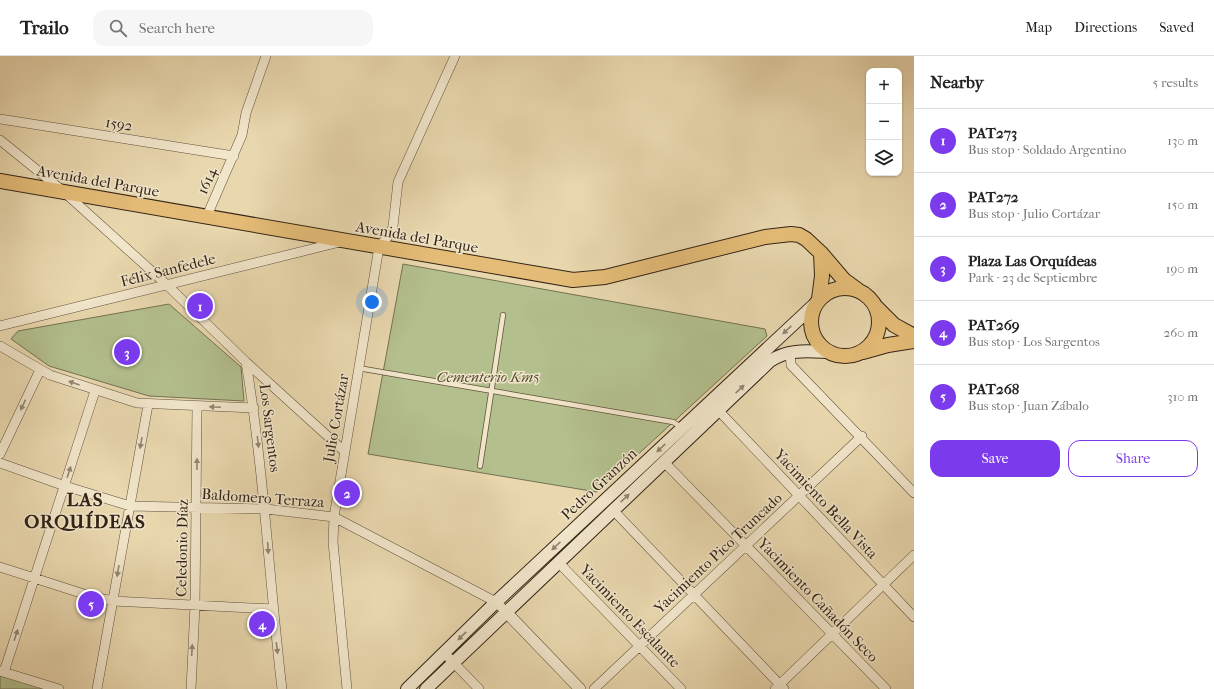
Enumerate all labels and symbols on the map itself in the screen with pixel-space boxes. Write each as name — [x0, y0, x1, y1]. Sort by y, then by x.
street label: 1592 — [104, 113, 134, 135]
street label: Avenida del Parque — [34, 161, 161, 201]
street label: 1614 — [193, 164, 221, 197]
street label: Avenida del Parque — [353, 217, 480, 257]
street label: Félix Sanfedele — [119, 249, 218, 291]
pin: 1 — [187, 291, 213, 321]
your location — [362, 292, 382, 312]
one-way arrow — [782, 326, 792, 335]
pin: 3 — [114, 337, 140, 367]
park label: Cementerio Km5 — [436, 368, 540, 386]
street label: Julio Cortázar — [319, 372, 353, 465]
one-way arrow — [68, 380, 80, 386]
street label: Los Sargentos — [256, 383, 284, 474]
one-way arrow — [735, 384, 745, 394]
one-way arrow — [20, 399, 26, 411]
one-way arrow — [208, 404, 221, 410]
one-way arrow — [255, 436, 261, 448]
one-way arrow — [138, 437, 144, 449]
one-way arrow — [656, 443, 666, 452]
street label: Pedro Granzón — [557, 444, 641, 524]
street label: Yacimiento Bella Vista — [770, 445, 882, 563]
one-way arrow — [194, 457, 200, 470]
one-way arrow — [66, 465, 72, 477]
pin: 2 — [334, 478, 360, 508]
street label: Baldomero Terraza — [201, 485, 326, 511]
district label: LAS ORQUÍDEAS — [24, 489, 146, 533]
street label: Yacimiento Pico Truncado — [649, 489, 786, 618]
one-way arrow — [621, 494, 630, 503]
street label: Celedonio Díaz — [172, 499, 192, 597]
street label: Yacimiento Cañadón Seco — [753, 533, 882, 666]
one-way arrow — [551, 541, 561, 551]
one-way arrow — [265, 542, 272, 554]
street label: Yacimiento Escalante — [575, 560, 684, 672]
one-way arrow — [115, 565, 121, 577]
pin: 5 — [78, 589, 104, 619]
pin: 4 — [249, 609, 275, 639]
one-way arrow — [13, 629, 19, 641]
one-way arrow — [457, 631, 467, 640]
one-way arrow — [274, 642, 280, 654]
one-way arrow — [189, 644, 196, 656]

